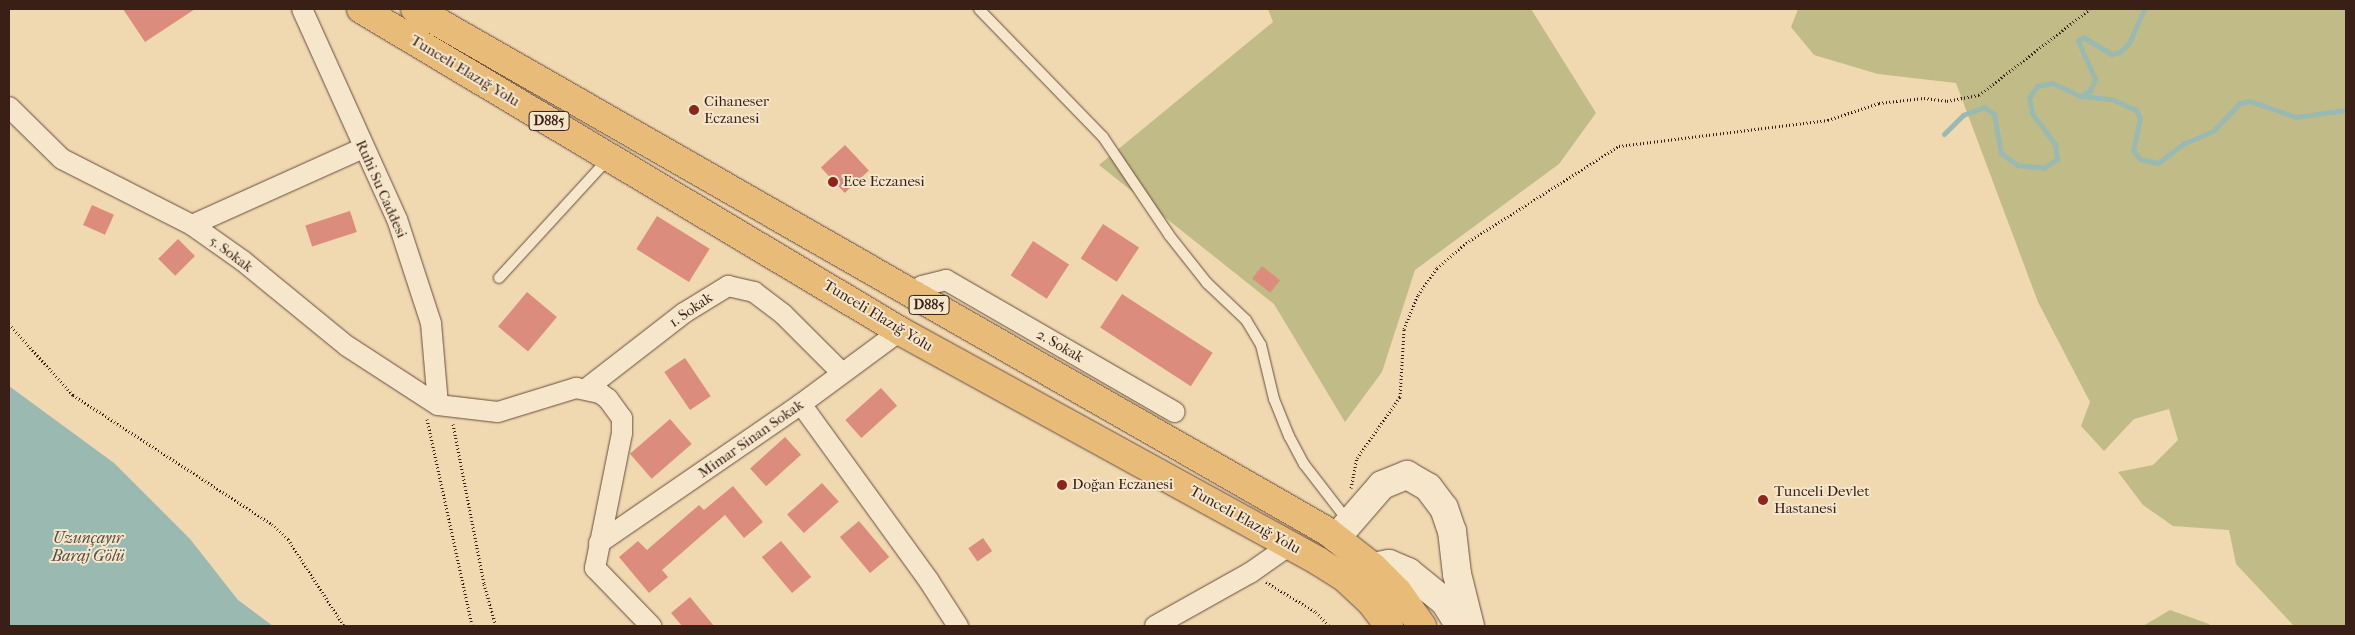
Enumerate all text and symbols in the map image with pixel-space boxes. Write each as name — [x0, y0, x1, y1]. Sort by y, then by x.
street label: Tunceli Elazığ Yolu — [407, 31, 523, 111]
place label: Cihaneser Eczanesi — [704, 92, 769, 127]
marker: Cihaneser Eczanesi — [688, 104, 700, 116]
road number: D885 — [528, 110, 570, 132]
street label: Ruhi Su Caddesi — [351, 137, 411, 241]
place label: Ece Eczanesi — [843, 173, 925, 191]
marker: Ece Eczanesi — [827, 176, 839, 188]
street label: 5. Sokak — [206, 232, 256, 276]
street label: Tunceli Elazığ Yolu — [820, 276, 936, 356]
street label: 1. Sokak — [666, 289, 716, 331]
road number: D885 — [908, 294, 950, 316]
street label: 2. Sokak — [1033, 325, 1087, 367]
street label: Mimar Sinan Sokak — [695, 396, 807, 482]
place label: Doğan Eczanesi — [1072, 476, 1173, 494]
marker: Doğan Eczanesi — [1056, 479, 1068, 491]
street label: Tunceli Elazığ Yolu — [1186, 482, 1304, 558]
place label: Tunceli Devlet Hastanesi — [1774, 482, 1870, 517]
marker: Tunceli Devlet Hastanesi — [1756, 493, 1770, 507]
water label: Uzunçayır Baraj Gölü — [51, 528, 125, 566]

